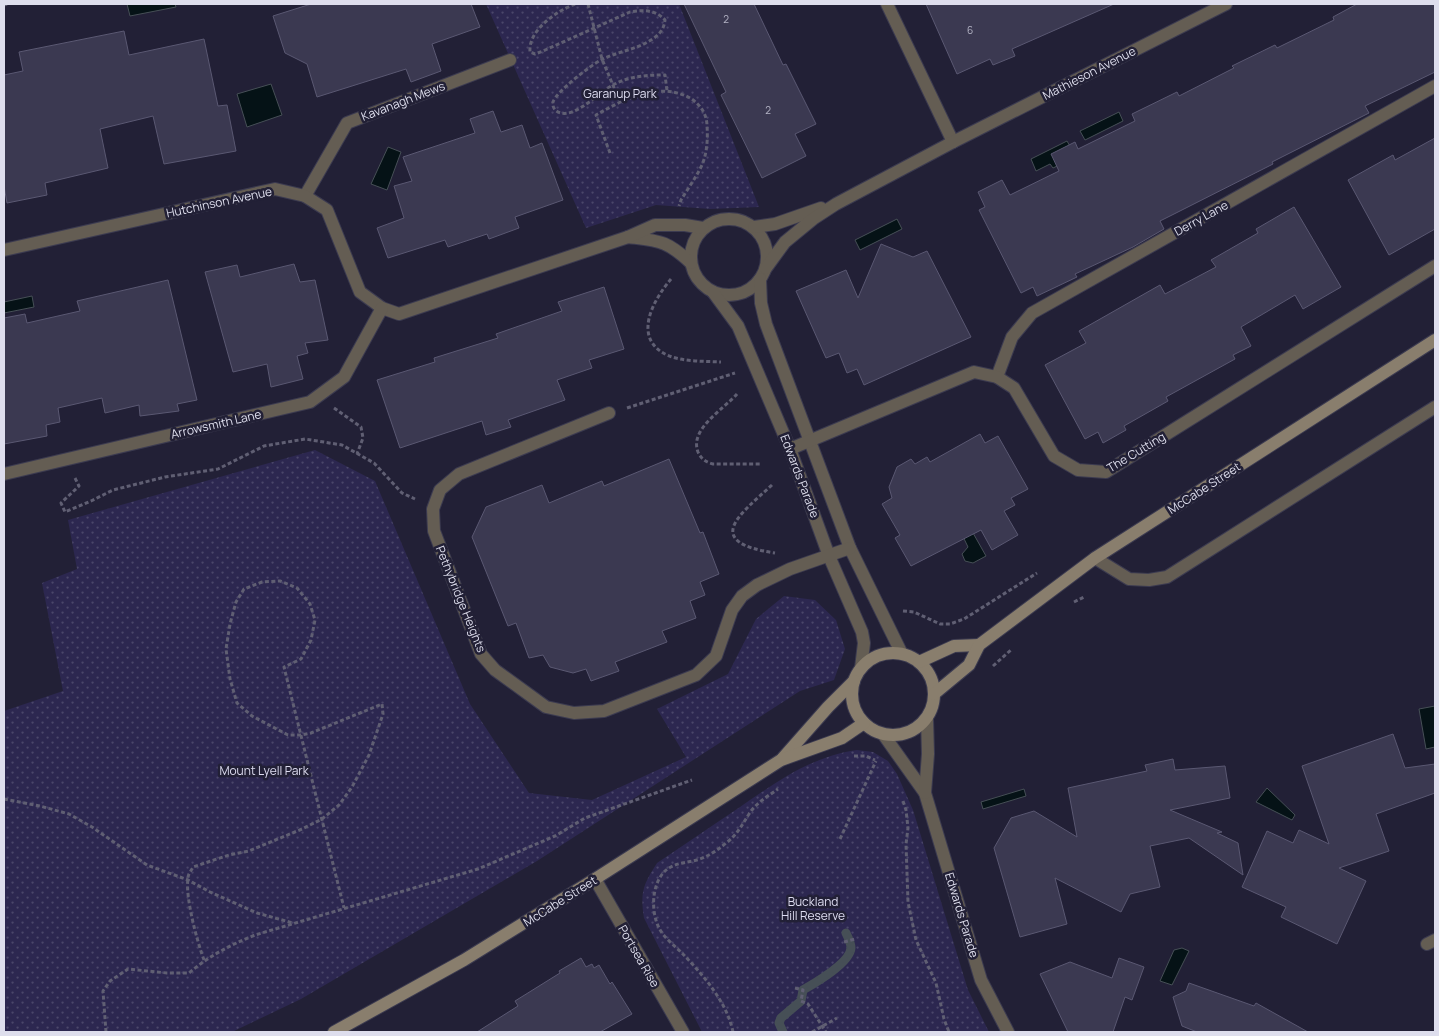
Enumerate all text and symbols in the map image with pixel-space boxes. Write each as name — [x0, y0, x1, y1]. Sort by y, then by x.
house number: 2 — [723, 12, 729, 26]
house number: 6 — [967, 23, 973, 37]
street label: Mathieson Avenue — [1039, 42, 1139, 104]
street label: Kavanagh Mews — [359, 77, 447, 125]
park label: Garanup Park — [583, 85, 658, 102]
house number: 2 — [765, 103, 771, 117]
street label: Hutchinson Avenue — [165, 182, 273, 222]
street label: Derry Lane — [1171, 196, 1231, 240]
street label: Arrowsmith Lane — [169, 405, 263, 443]
street label: The Cutting — [1104, 428, 1168, 476]
street label: Edwards Parade — [776, 432, 824, 520]
street label: McCabe Street — [1164, 458, 1244, 518]
street label: Pethybridge Heights — [432, 543, 490, 655]
park label: Mount Lyell Park — [219, 762, 310, 779]
street label: Edwards Parade — [941, 870, 983, 960]
street label: McCabe Street — [520, 872, 600, 930]
park label: Buckland Hill Reserve — [781, 893, 845, 924]
street label: Portsea Rise — [614, 922, 664, 990]

